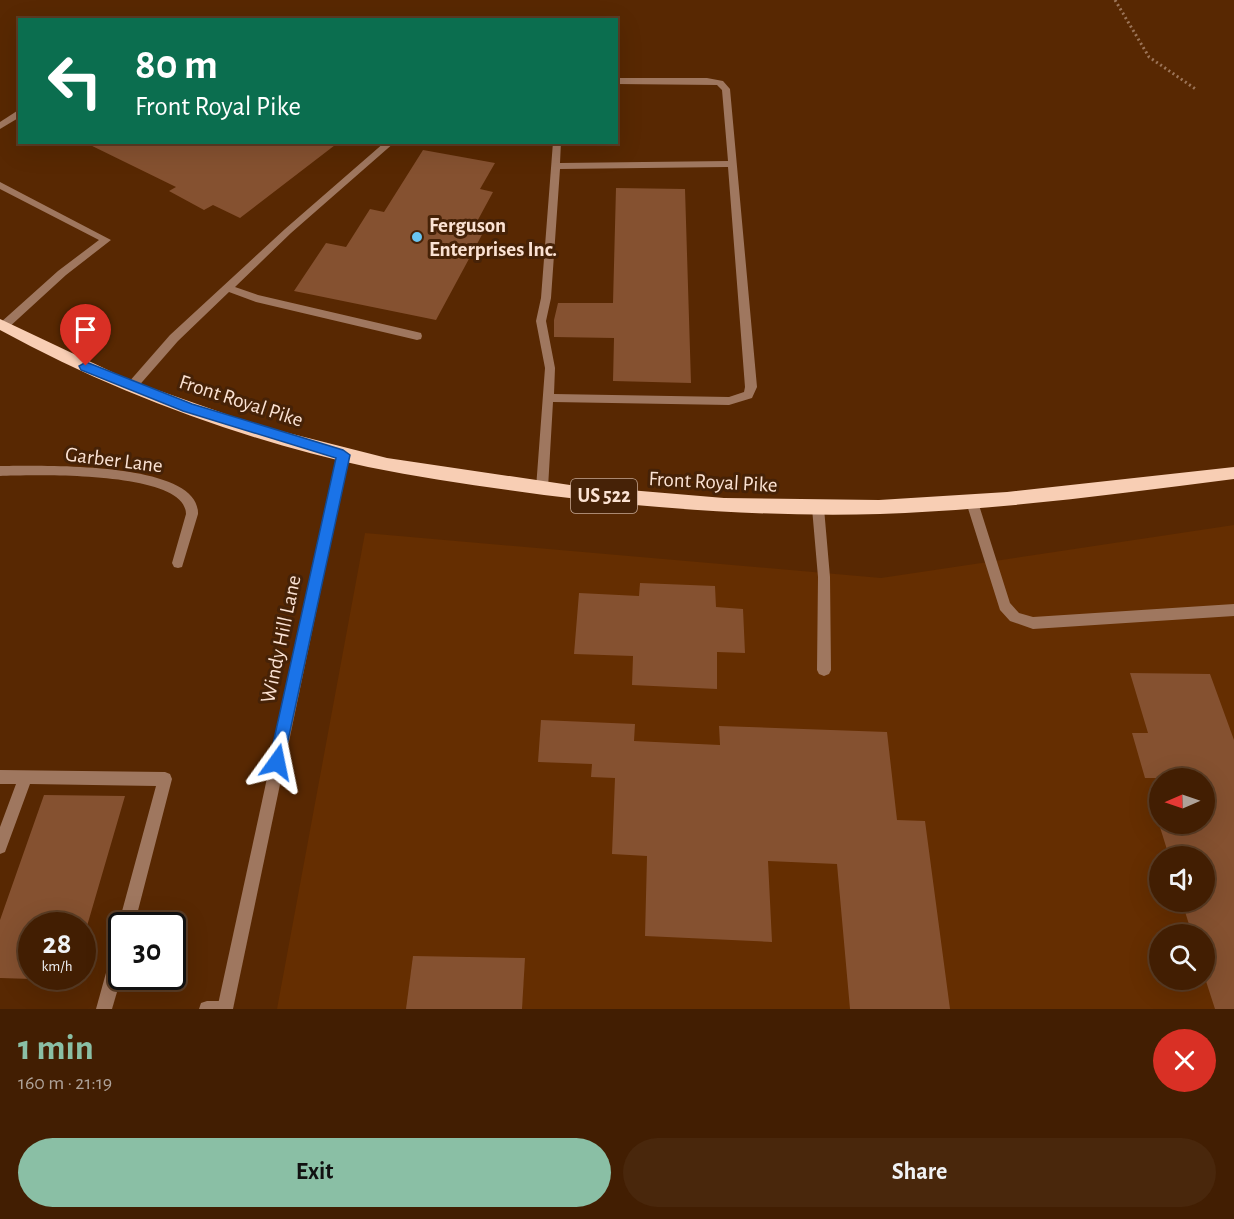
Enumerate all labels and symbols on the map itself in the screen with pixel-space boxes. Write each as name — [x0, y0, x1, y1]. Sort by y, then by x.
place label: Ferguson Enterprises Inc. — [429, 215, 557, 260]
marker: Ferguson Enterprises Inc. — [410, 230, 424, 244]
pin — [60, 304, 111, 366]
street label: Front Royal Pike — [176, 371, 306, 431]
street label: Garber Lane — [64, 444, 164, 476]
street label: Front Royal Pike — [648, 468, 778, 496]
road number: US 522 — [571, 479, 637, 513]
street label: Windy Hill Lane — [257, 573, 305, 705]
position arrow — [245, 730, 309, 794]
north arrow — [1149, 768, 1215, 834]
speed limit sign: 30 — [108, 912, 186, 990]

